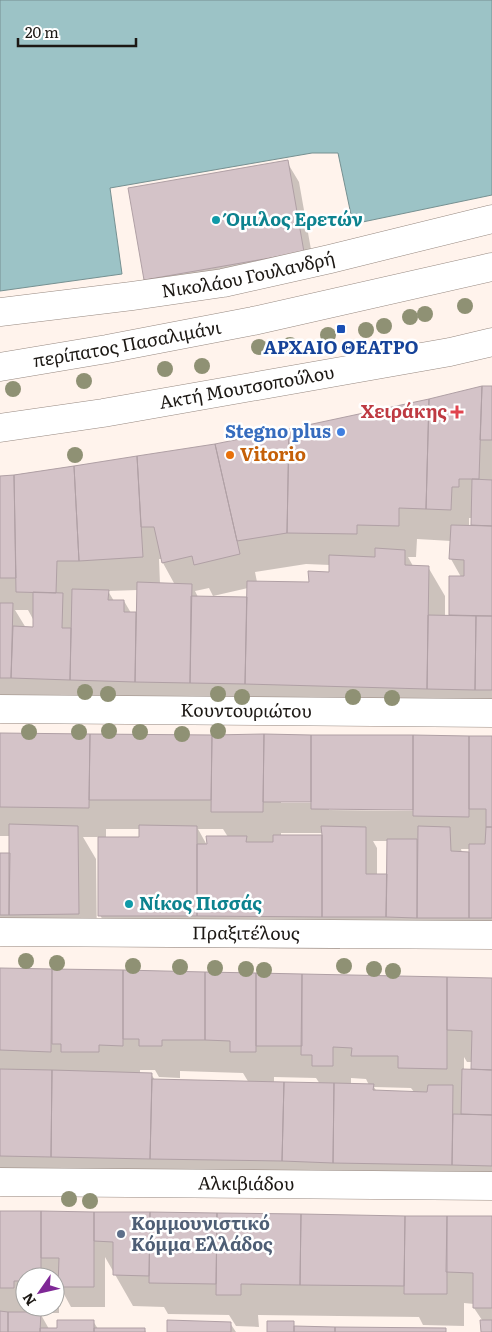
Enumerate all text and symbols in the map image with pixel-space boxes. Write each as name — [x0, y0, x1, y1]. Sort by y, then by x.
scale bar — [18, 15, 135, 47]
text: 20 m — [25, 20, 59, 43]
place label: Όμιλος Ερετών — [222, 205, 363, 232]
marker: Όμιλος Ερετών — [210, 214, 222, 226]
street label: Νικολάου Γουλανδρή — [160, 243, 337, 304]
street label: περίπατος Πασαλιμάνι — [31, 312, 223, 373]
marker: ΑΡΧΑΙΟ ΘΕΑΤΡΟ — [335, 323, 347, 335]
place label: ΑΡΧΑΙΟ ΘΕΑΤΡΟ — [263, 333, 419, 360]
street label: Ακτή Μουτσοπούλου — [157, 358, 336, 415]
place label: Χειράκης — [361, 397, 447, 424]
marker: Χειράκης — [451, 406, 463, 418]
place label: Stegno plus — [225, 417, 331, 444]
marker: Stegno plus — [335, 426, 347, 438]
place label: Vitorio — [240, 440, 306, 467]
marker: Vitorio — [224, 449, 236, 461]
street label: Κουντουριώτου — [180, 695, 312, 724]
place label: Νίκος Πισσάς — [139, 889, 262, 916]
marker: Νίκος Πισσάς — [123, 898, 135, 910]
street label: Πραξιτέλους — [192, 918, 300, 946]
street label: Αλκιβιάδου — [198, 1169, 294, 1196]
place label: Κομμουνιστικό Κόμμα Ελλάδος — [131, 1209, 273, 1257]
marker: Κομμουνιστικό Κόμμα Ελλάδος — [115, 1228, 127, 1240]
north arrow — [15, 1267, 65, 1317]
text: N — [17, 1289, 40, 1310]

